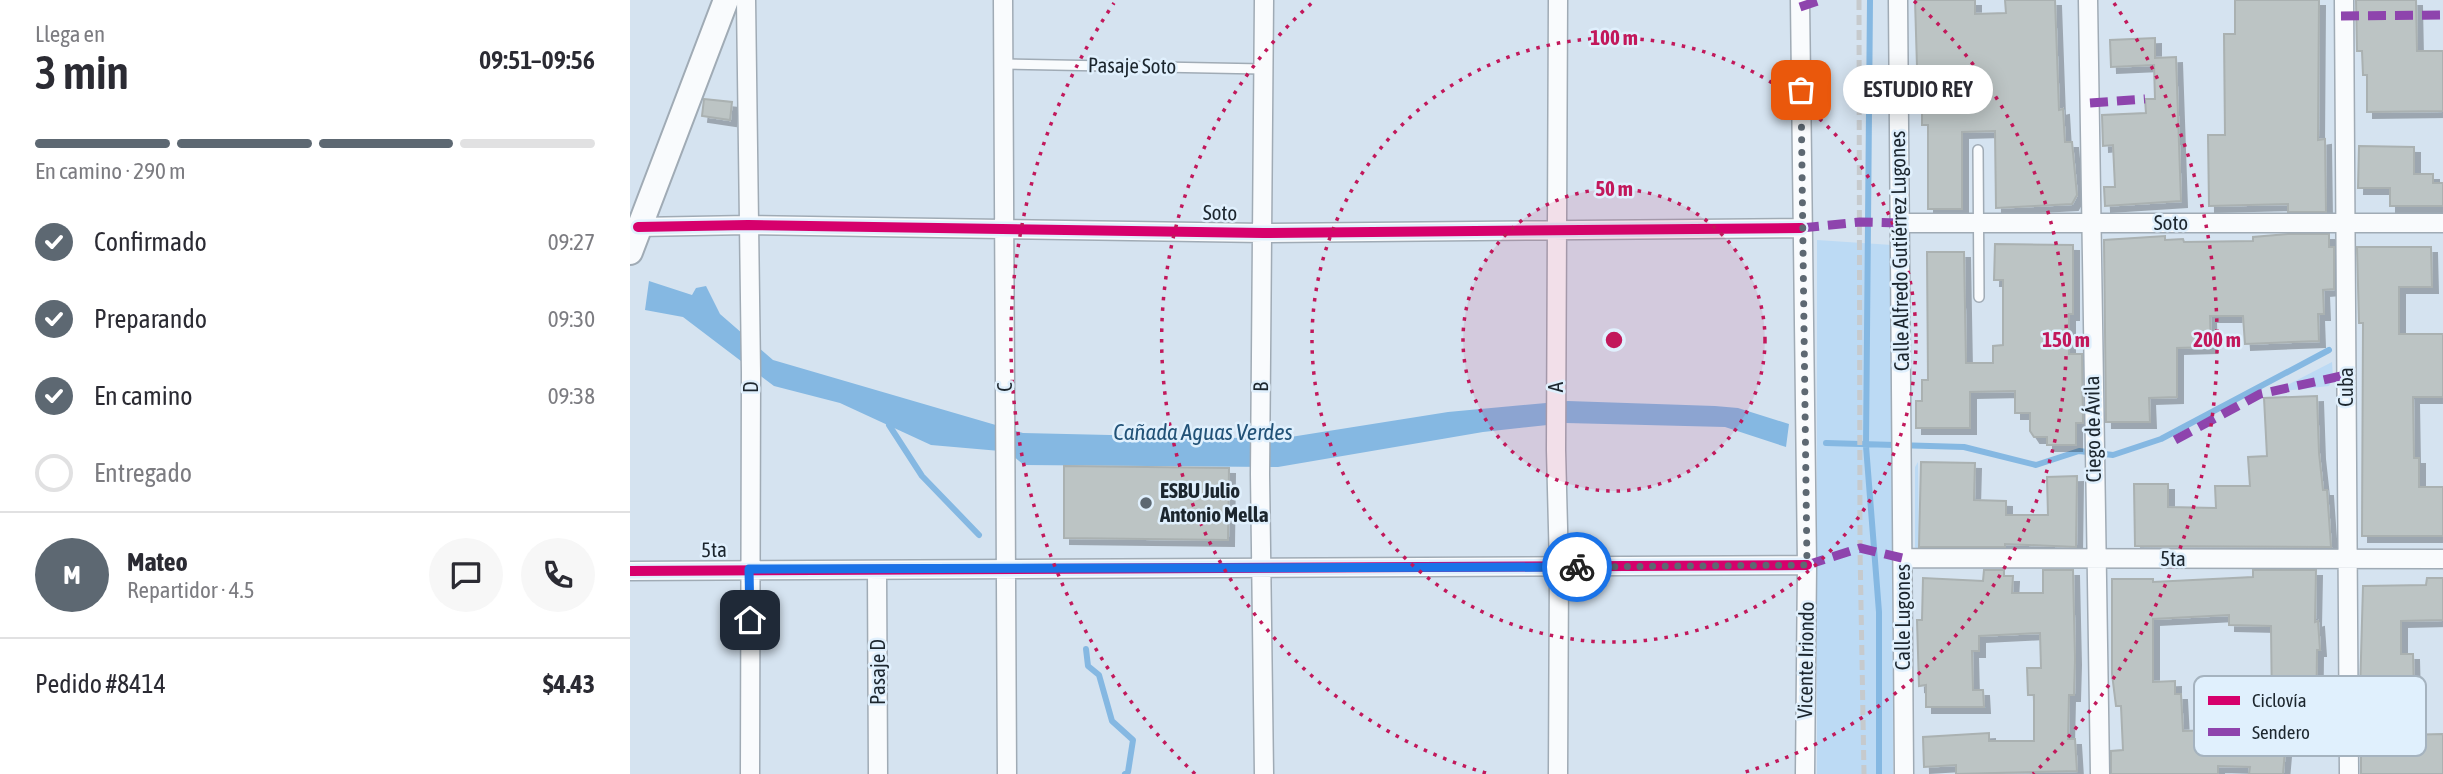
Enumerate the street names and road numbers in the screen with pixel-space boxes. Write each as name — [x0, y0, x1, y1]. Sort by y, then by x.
street label: Pasaje Soto — [1088, 52, 1176, 78]
street label: Calle Alfredo Gutiérrez Lugones — [1885, 131, 1913, 371]
street label: Soto — [1203, 200, 1237, 224]
street label: Soto — [2154, 210, 2188, 234]
street label: Cuba — [2333, 367, 2357, 407]
street label: Ciego de Ávila — [2079, 375, 2105, 483]
street label: D — [738, 381, 762, 393]
street label: A — [1543, 381, 1567, 392]
street label: C — [992, 382, 1016, 392]
street label: B — [1248, 382, 1272, 392]
street label: 5ta — [701, 537, 727, 561]
street label: 5ta — [2160, 546, 2186, 570]
street label: Calle Lugones — [1890, 564, 1914, 670]
street label: Vicente Iriondo — [1792, 601, 1818, 719]
street label: Pasaje D — [865, 639, 889, 705]

